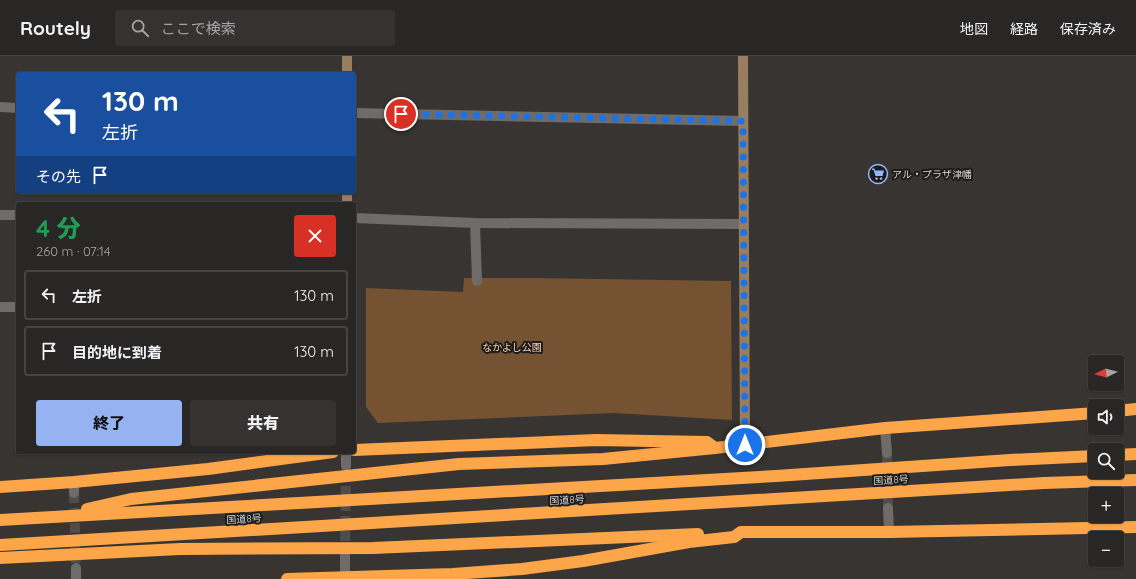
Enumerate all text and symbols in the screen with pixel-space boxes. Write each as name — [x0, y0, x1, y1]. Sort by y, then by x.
search box — [115, 10, 395, 46]
text: Routely — [20, 16, 91, 40]
icon: search — [129, 17, 151, 39]
text: ここで検索 — [161, 19, 236, 38]
text: 地図 — [960, 20, 988, 38]
text: 経路 — [1010, 20, 1038, 38]
text: 保存済み — [1060, 20, 1116, 38]
text: 130 m — [102, 83, 179, 118]
icon: left — [36, 88, 88, 140]
pin — [384, 97, 418, 131]
icon: arrive — [390, 103, 412, 125]
text: 左折 — [102, 121, 138, 144]
supermarket icon: アル・プラザ津幡 — [867, 163, 889, 185]
icon: arrive — [89, 164, 111, 186]
text: その先 — [36, 167, 81, 186]
place label: アル・プラザ津幡 — [892, 168, 972, 181]
text: 4 分 — [36, 213, 81, 243]
button: close — [294, 215, 336, 257]
text: 260 m · 07:14 — [36, 243, 111, 259]
icon: left — [38, 284, 60, 306]
text: 130 m — [294, 286, 334, 305]
text: 左折 — [72, 287, 102, 306]
icon: arrive — [38, 340, 60, 362]
park label: なかよし公園 — [482, 341, 542, 354]
text: 130 m — [294, 342, 334, 361]
text: 目的地に到着 — [72, 343, 162, 362]
north arrow — [1088, 355, 1124, 391]
map controls — [1088, 355, 1124, 567]
button: sound — [1088, 399, 1124, 435]
button: 終了 — [36, 400, 182, 446]
button: 共有 — [190, 400, 336, 446]
position arrow — [724, 424, 766, 466]
button: search — [1088, 443, 1124, 479]
street label: 国道8号 — [873, 473, 909, 487]
button: + — [1088, 487, 1124, 523]
street label: 国道8号 — [549, 493, 585, 507]
street label: 国道8号 — [226, 512, 262, 526]
button: − — [1088, 531, 1124, 567]

